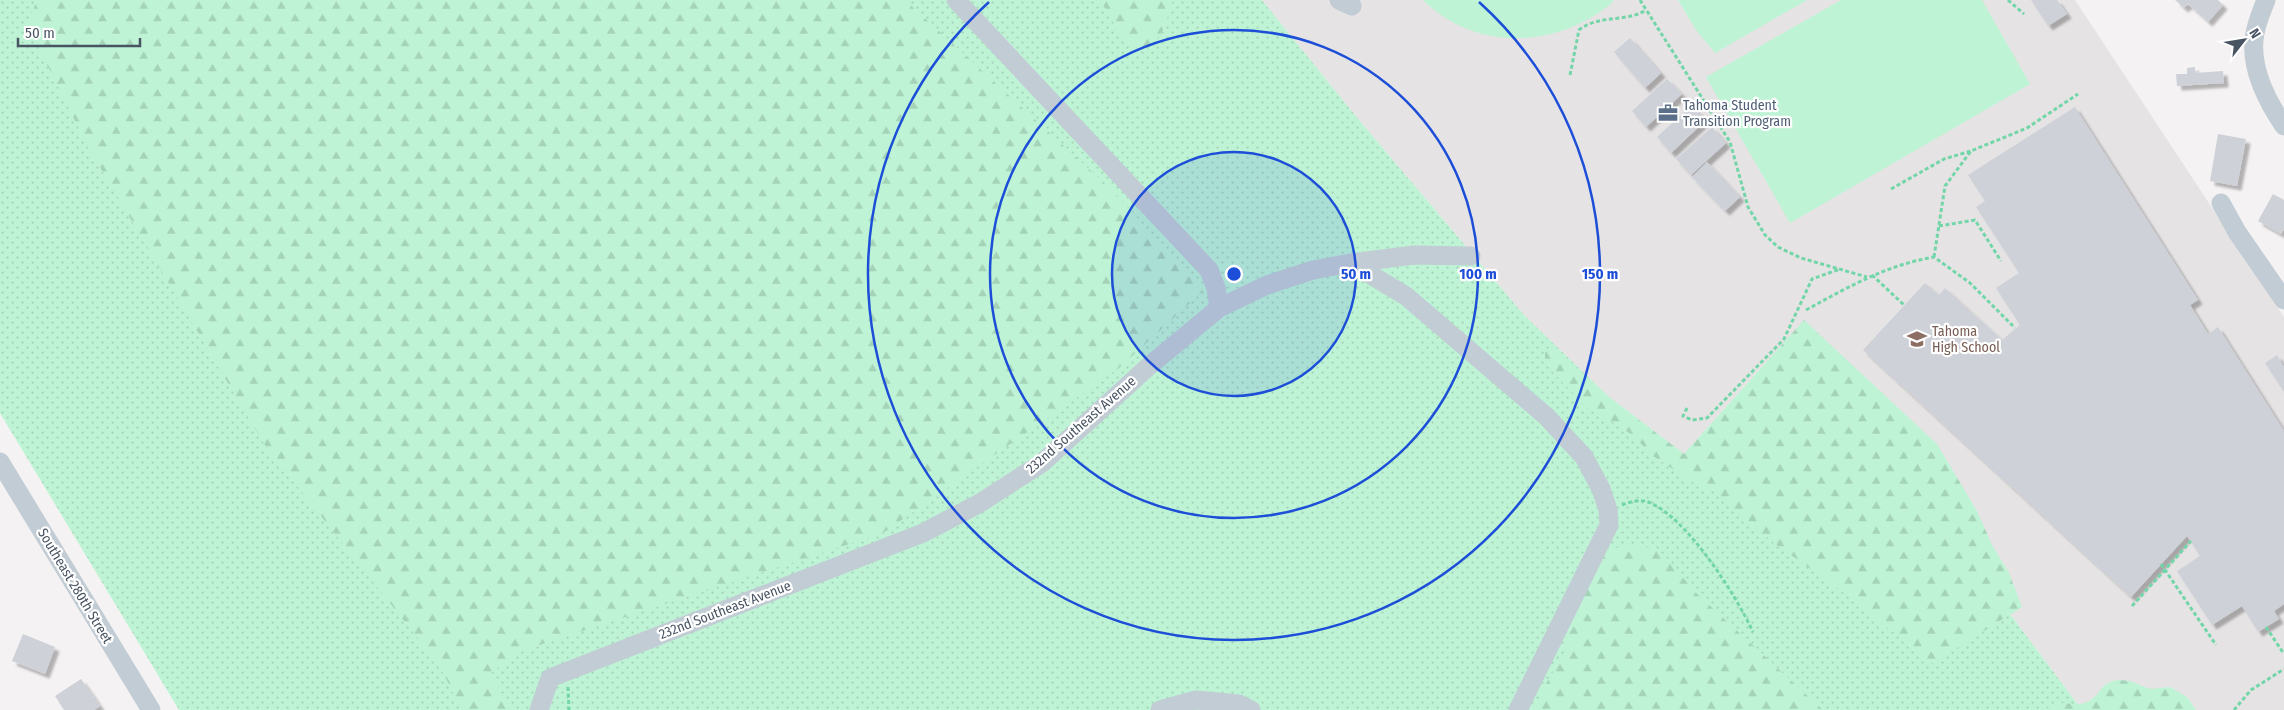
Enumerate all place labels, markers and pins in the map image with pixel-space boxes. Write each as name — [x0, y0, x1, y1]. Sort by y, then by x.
place label: Tahoma Student Transition Program — [1683, 97, 1791, 130]
office icon: Tahoma Student Transition Program — [1657, 102, 1679, 124]
centre of rings — [1225, 265, 1243, 283]
place label: Tahoma High School — [1932, 323, 2000, 356]
school or university icon: Tahoma High School — [1906, 328, 1928, 350]

